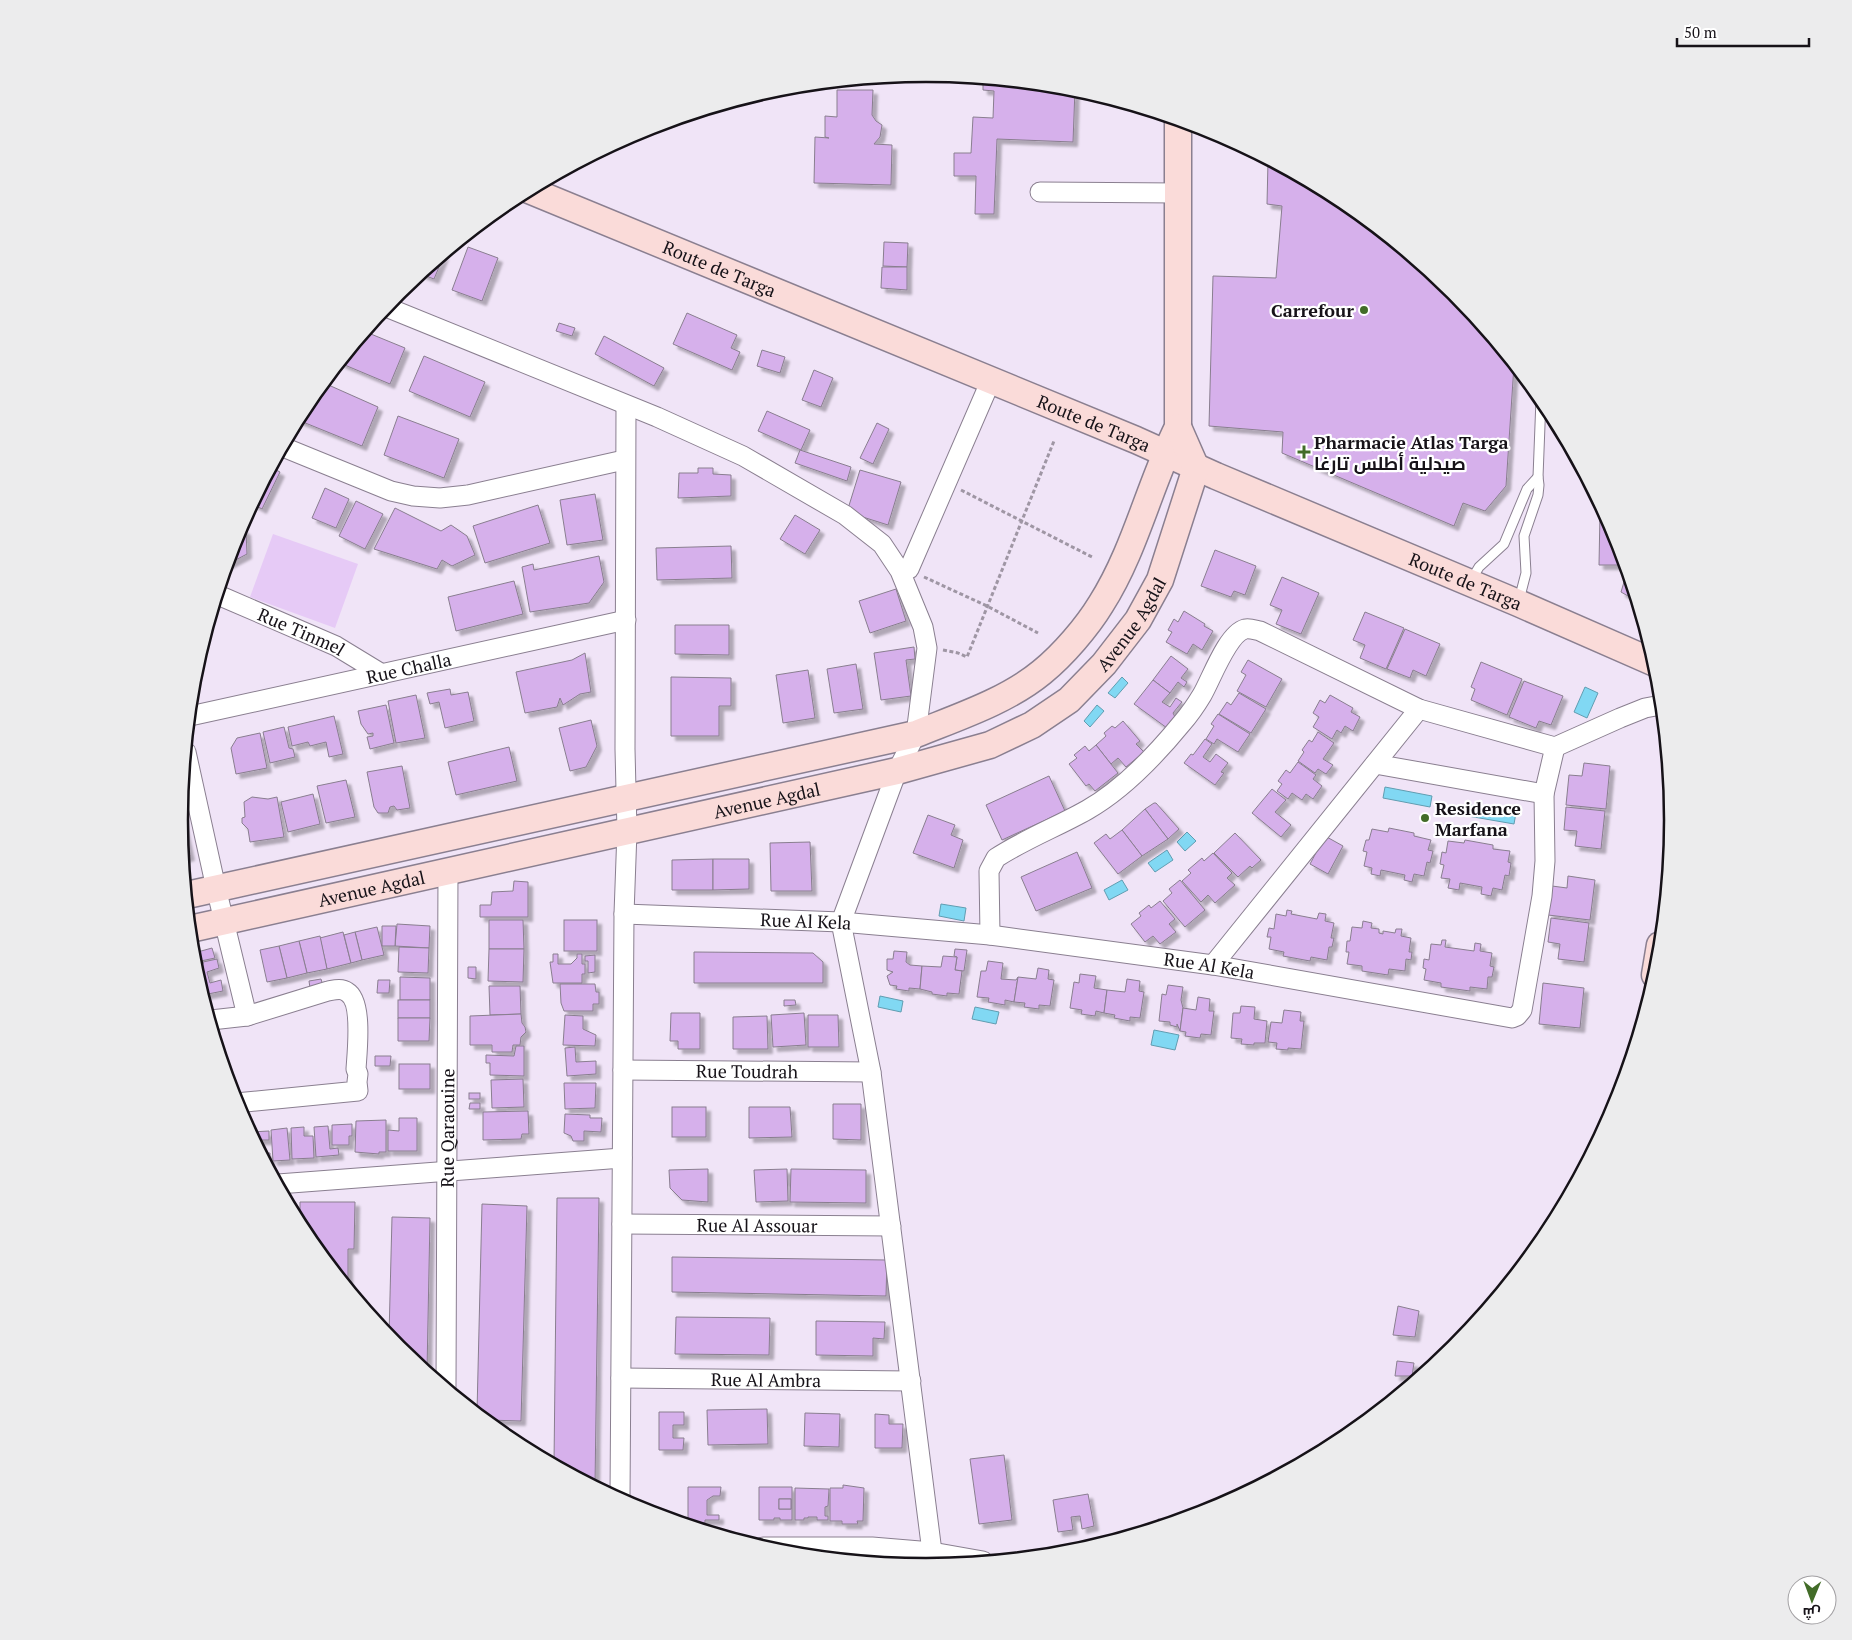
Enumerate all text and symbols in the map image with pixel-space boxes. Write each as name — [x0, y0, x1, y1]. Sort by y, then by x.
scale bar — [1677, 15, 1810, 47]
text: 50 m — [1684, 22, 1717, 42]
street label: Route de Targa — [659, 234, 780, 302]
place label: Carrefour — [1271, 298, 1354, 322]
marker: Carrefour — [1358, 304, 1370, 316]
street label: Route de Targa — [1034, 389, 1154, 457]
place label: Pharmacie Atlas Targa صيدلية أطلس تارغا — [1314, 430, 1508, 475]
marker: Pharmacie Atlas Targa صيدلية أطلس تارغا — [1298, 446, 1310, 458]
street label: Route de Targa — [1406, 547, 1526, 615]
street label: Avenue Agdal — [1091, 573, 1171, 676]
street label: Rue Tinmel — [254, 602, 350, 661]
street label: Rue Challa — [364, 647, 454, 689]
street label: Avenue Agdal — [711, 777, 822, 824]
place label: Residence Marfana — [1435, 796, 1521, 841]
marker: Residence Marfana — [1419, 812, 1431, 824]
street label: Avenue Agdal — [316, 865, 427, 912]
street label: Rue Al Kela — [760, 907, 853, 935]
street label: Rue Al Kela — [1162, 947, 1256, 984]
street label: Rue Toudrah — [696, 1059, 799, 1083]
street label: Rue Qaraouine — [435, 1068, 459, 1188]
street label: Rue Al Assouar — [696, 1213, 818, 1237]
street label: Rue Al Ambra — [711, 1367, 821, 1392]
north arrow — [1787, 1575, 1837, 1625]
text: ش — [1803, 1604, 1821, 1623]

